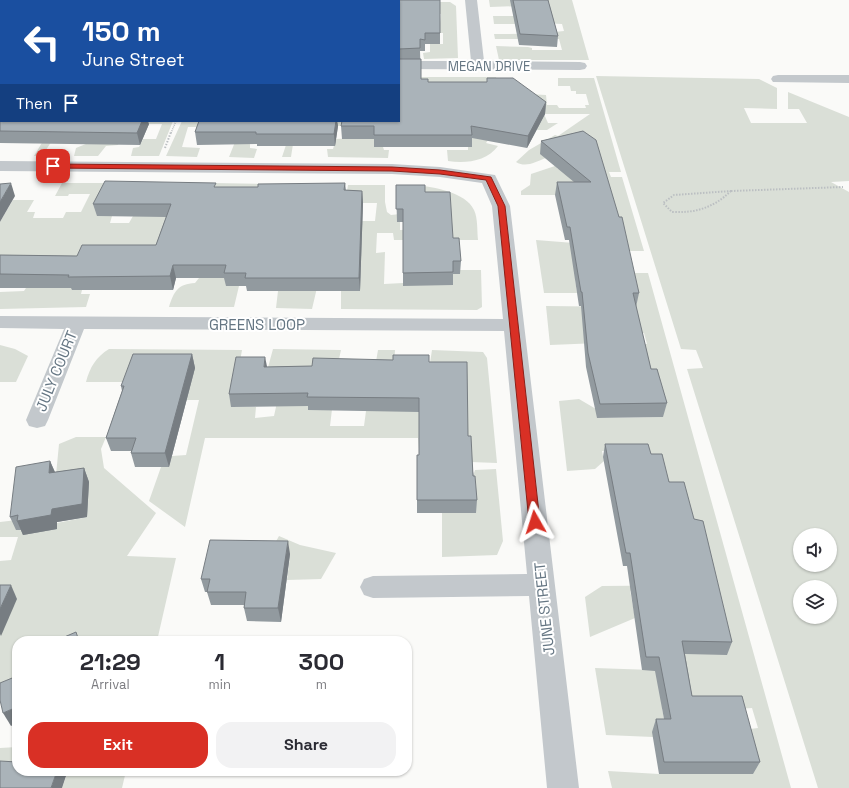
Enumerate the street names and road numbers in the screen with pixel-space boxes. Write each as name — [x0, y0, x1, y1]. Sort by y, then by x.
street label: MEGAN DRIVE — [448, 58, 530, 75]
street label: GREENS LOOP — [209, 315, 305, 334]
street label: JULY COURT — [31, 327, 81, 414]
street label: JUNE STREET — [530, 561, 558, 657]

